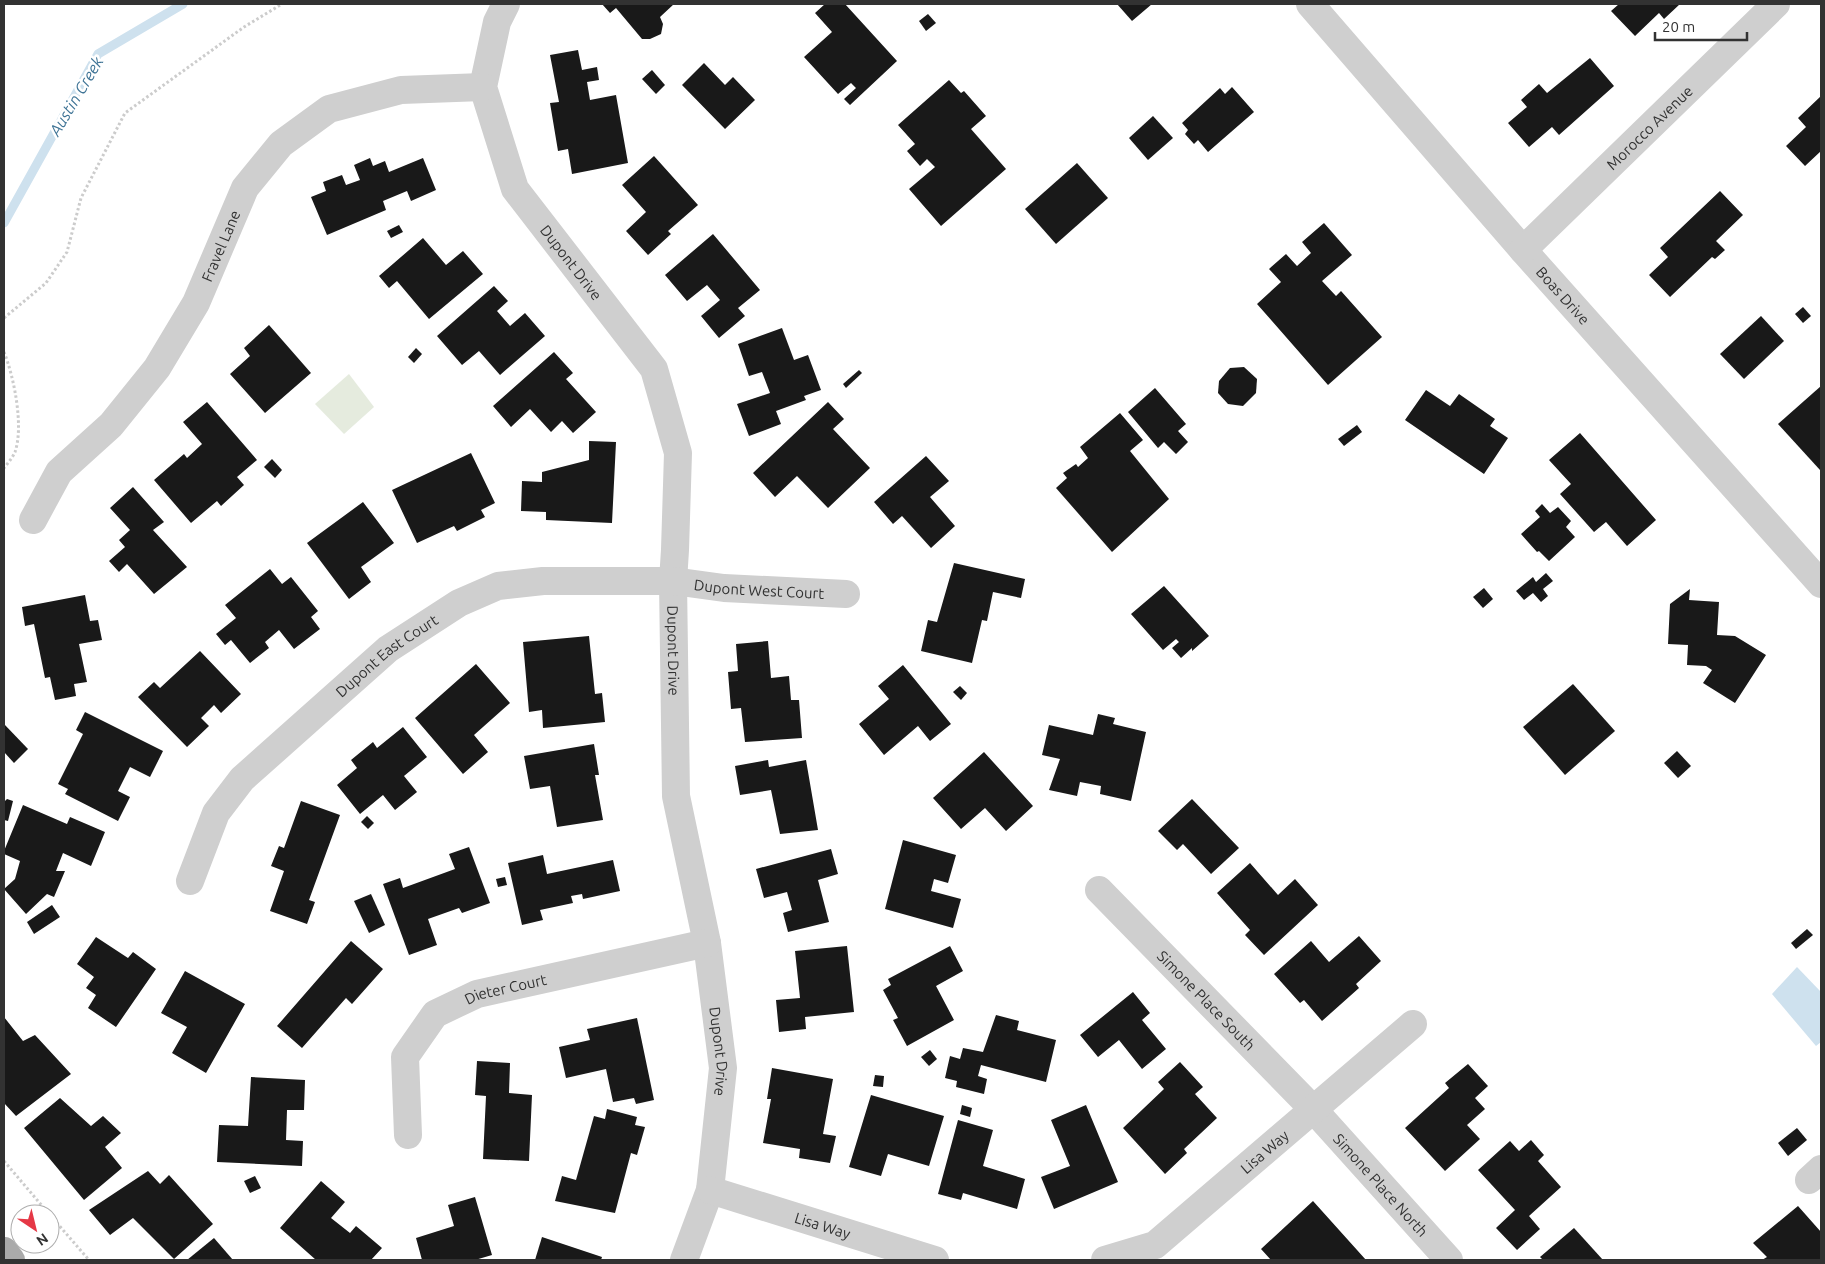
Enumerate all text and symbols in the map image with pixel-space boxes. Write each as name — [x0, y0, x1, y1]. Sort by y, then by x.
scale bar — [1655, 10, 1748, 42]
text: 20 m — [1662, 18, 1695, 35]
water label: Austin Creek — [45, 53, 107, 140]
street label: Morocco Avenue — [1603, 82, 1696, 173]
street label: Fravel Lane — [198, 207, 243, 284]
street label: Dupont Drive — [537, 221, 606, 303]
street label: Boas Drive — [1533, 263, 1593, 328]
street label: Dupont West Court — [693, 575, 825, 601]
street label: Dupont Drive — [665, 605, 683, 696]
street label: Dupont East Court — [332, 611, 441, 700]
street label: Simone Place South — [1154, 947, 1259, 1054]
street label: Dieter Court — [462, 970, 548, 1007]
street label: Dupont Drive — [707, 1006, 732, 1097]
street label: Lisa Way — [1237, 1126, 1292, 1177]
street label: Simone Place North — [1330, 1130, 1432, 1240]
north arrow — [10, 1204, 60, 1254]
street label: Lisa Way — [793, 1208, 853, 1242]
text: N — [34, 1230, 51, 1249]

